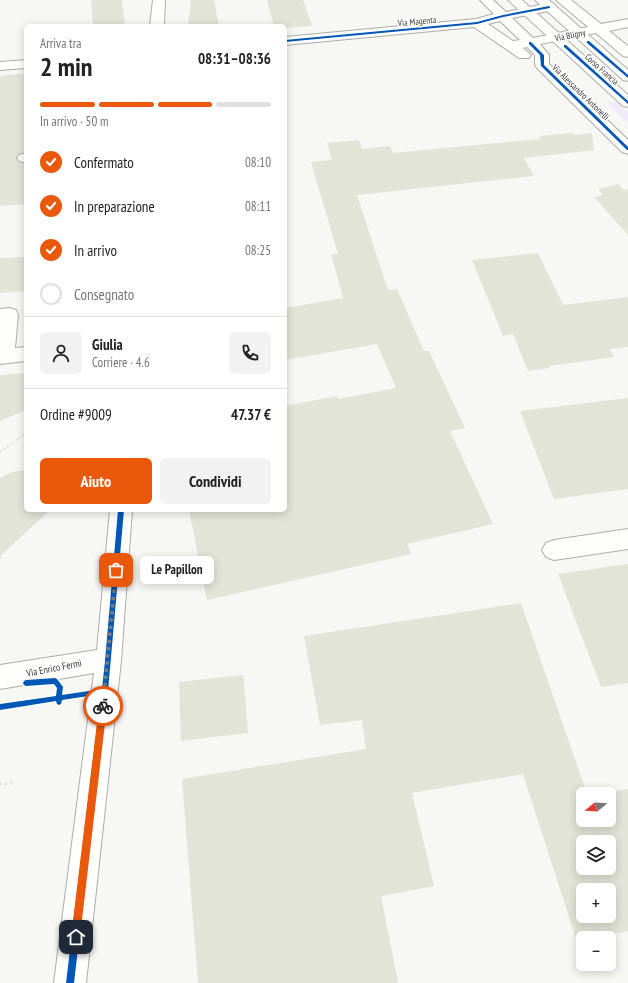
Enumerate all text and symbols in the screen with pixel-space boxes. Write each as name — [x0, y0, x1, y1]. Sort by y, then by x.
street label: Via Magenta — [396, 14, 437, 28]
street label: Via Bligny — [553, 27, 587, 44]
text: Arriva tra — [40, 35, 81, 52]
text: 08:31–08:36 — [198, 49, 271, 68]
text: 2 min — [40, 50, 93, 83]
street label: Corso Francia — [583, 51, 621, 87]
street label: Via Alessandro Antonelli — [549, 61, 612, 122]
text: In arrivo · 50 m — [40, 113, 109, 130]
icon: check — [40, 151, 62, 173]
text: Confermato — [74, 153, 134, 172]
text: 08:10 — [245, 154, 271, 171]
icon: check — [40, 195, 62, 217]
text: In preparazione — [74, 197, 155, 216]
text: 08:11 — [245, 198, 271, 215]
icon: check — [40, 239, 62, 261]
text: In arrivo — [74, 241, 117, 260]
text: 08:25 — [245, 242, 271, 259]
text: Consegnato — [74, 285, 134, 304]
button: person — [40, 332, 82, 374]
button: phone — [229, 332, 271, 374]
text: Giulia — [92, 335, 123, 354]
text: Corriere · 4.6 — [92, 354, 150, 371]
text: Ordine #9009 — [40, 405, 112, 424]
text: 47.37 € — [231, 405, 271, 424]
button: Aiuto — [40, 458, 152, 504]
button: Condividi — [160, 458, 271, 504]
pin — [99, 553, 133, 587]
callout: Le Papillon — [140, 556, 214, 584]
icon: bag — [105, 559, 127, 581]
text: Le Papillon — [151, 561, 203, 578]
street label: Via Enrico Fermi — [24, 656, 83, 680]
courier — [83, 686, 123, 726]
icon: bike — [92, 695, 114, 717]
north arrow — [576, 787, 616, 827]
map controls — [576, 787, 616, 971]
button: layers — [576, 835, 616, 875]
button: + — [576, 883, 616, 923]
pin — [59, 920, 93, 954]
icon: home — [65, 926, 87, 948]
button: − — [576, 931, 616, 971]

